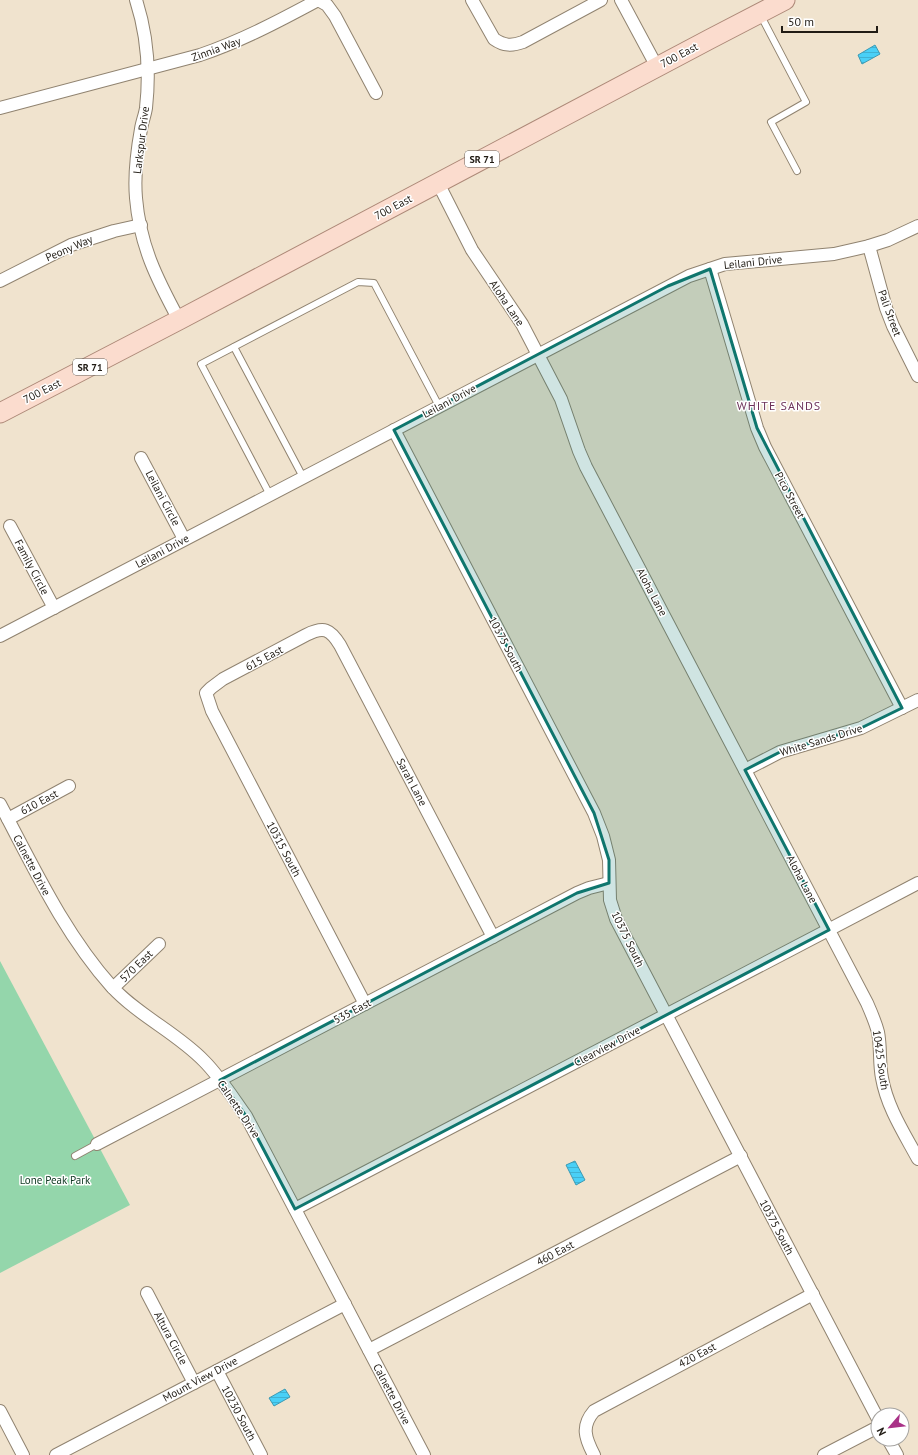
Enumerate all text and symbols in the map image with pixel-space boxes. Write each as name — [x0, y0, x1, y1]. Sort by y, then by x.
scale bar — [782, 8, 877, 34]
text: 50 m — [788, 14, 814, 29]
street label: Zinnia Way — [189, 33, 243, 64]
street label: 700 East — [658, 39, 700, 71]
street label: Larkspur Drive — [130, 105, 152, 174]
road number: SR 71 — [465, 151, 499, 167]
street label: 700 East — [372, 191, 414, 223]
street label: Peony Way — [43, 231, 95, 264]
street label: Leilani Drive — [723, 252, 783, 272]
street label: Aloha Lane — [487, 277, 528, 329]
street label: Pali Street — [875, 288, 905, 338]
road number: SR 71 — [73, 359, 107, 375]
street label: 700 East — [21, 375, 64, 406]
street label: Leilani Drive — [420, 381, 479, 421]
district label: WHITE SANDS — [737, 398, 821, 413]
street label: Leilani Circle — [143, 468, 184, 529]
street label: Pico Street — [772, 469, 808, 521]
street label: Leilani Drive — [133, 531, 192, 571]
street label: Family Circle — [12, 537, 53, 597]
street label: Aloha Lane — [633, 566, 671, 619]
street label: 10375 South — [486, 614, 526, 674]
street label: 615 East — [243, 642, 285, 674]
street label: White Sands Drive — [778, 721, 864, 759]
street label: Sarah Lane — [394, 756, 431, 809]
street label: 610 East — [18, 786, 60, 818]
street label: 10315 South — [264, 819, 304, 879]
street label: Calnette Drive — [10, 832, 54, 898]
street label: Aloha Lane — [783, 853, 821, 906]
street label: 10375 South — [608, 909, 648, 969]
street label: 570 East — [117, 947, 156, 985]
street label: 535 East — [331, 995, 373, 1027]
street label: Clearview Drive — [571, 1022, 643, 1069]
street label: 10425 South — [870, 1029, 892, 1091]
street label: Calnette Drive — [214, 1077, 264, 1141]
park label: Lone Peak Park — [20, 1173, 91, 1187]
street label: 10375 South — [757, 1197, 797, 1257]
street label: 460 East — [534, 1237, 576, 1269]
street label: Altura Circle — [151, 1309, 191, 1367]
street label: 420 East — [676, 1339, 718, 1371]
street label: Mount View Drive — [160, 1353, 240, 1405]
street label: Calnette Drive — [370, 1361, 414, 1427]
street label: 10230 South — [219, 1383, 259, 1443]
north arrow — [870, 1407, 910, 1447]
text: N — [873, 1425, 889, 1438]

